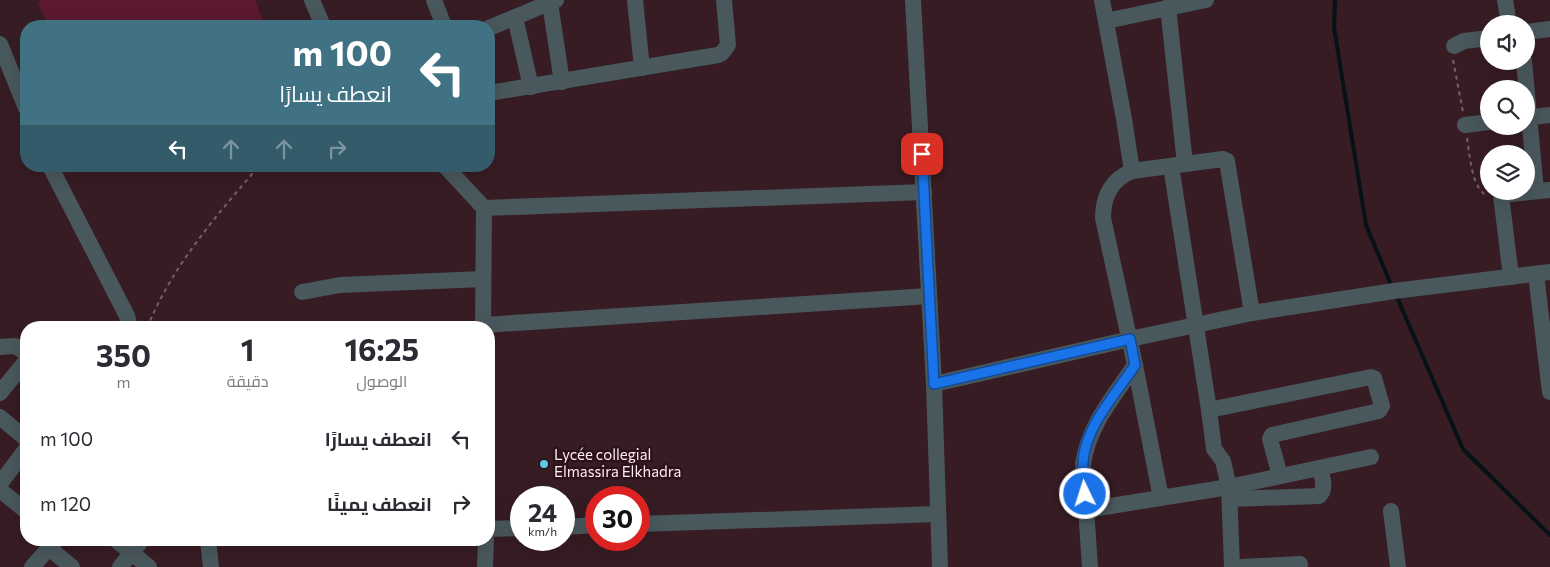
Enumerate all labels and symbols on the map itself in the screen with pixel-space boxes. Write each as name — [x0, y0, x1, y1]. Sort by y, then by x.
pin — [901, 133, 943, 175]
place label: Lycée collegial Elmassira Elkhadra — [554, 445, 681, 480]
marker: Lycée collegial Elmassira Elkhadra — [538, 458, 550, 470]
position arrow — [1058, 467, 1110, 519]
speed limit sign: 30 — [585, 486, 650, 551]

